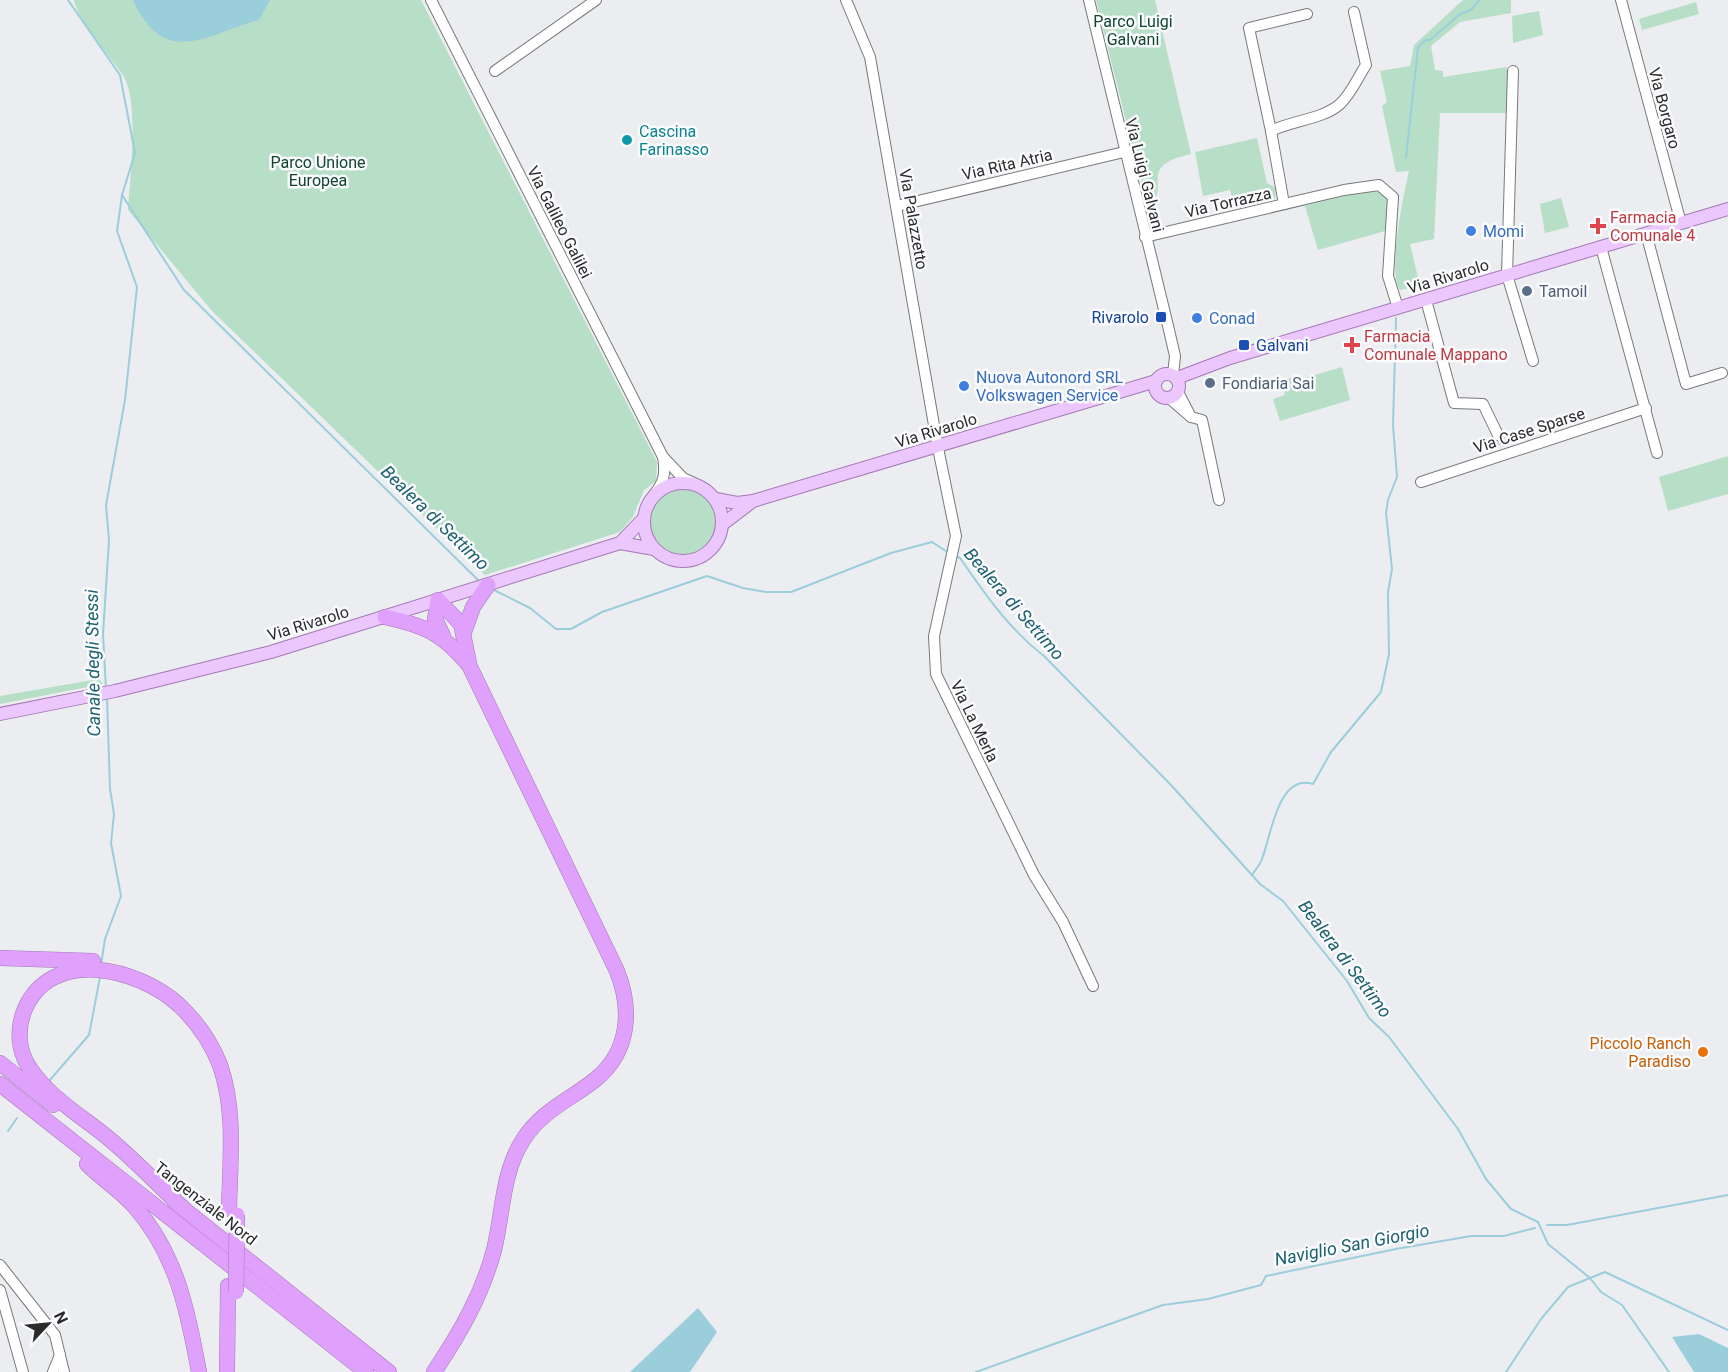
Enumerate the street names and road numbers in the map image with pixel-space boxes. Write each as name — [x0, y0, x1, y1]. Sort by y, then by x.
street label: Via Borgaro — [1645, 65, 1684, 151]
street label: Via Luigi Galvani — [1121, 116, 1168, 234]
street label: Via Rita Atria — [960, 145, 1054, 184]
street label: Via Galileo Galilei — [523, 163, 596, 281]
street label: Via Palazzetto — [895, 167, 932, 271]
street label: Via Torrazza — [1183, 183, 1273, 222]
street label: Via Rivarolo — [1405, 255, 1491, 298]
street label: Via Case Sparse — [1471, 404, 1587, 457]
street label: Via Rivarolo — [893, 409, 979, 452]
street label: Via Rivarolo — [265, 602, 351, 645]
street label: Via La Merla — [947, 677, 1002, 765]
street label: Tangenziale Nord — [151, 1158, 260, 1249]

